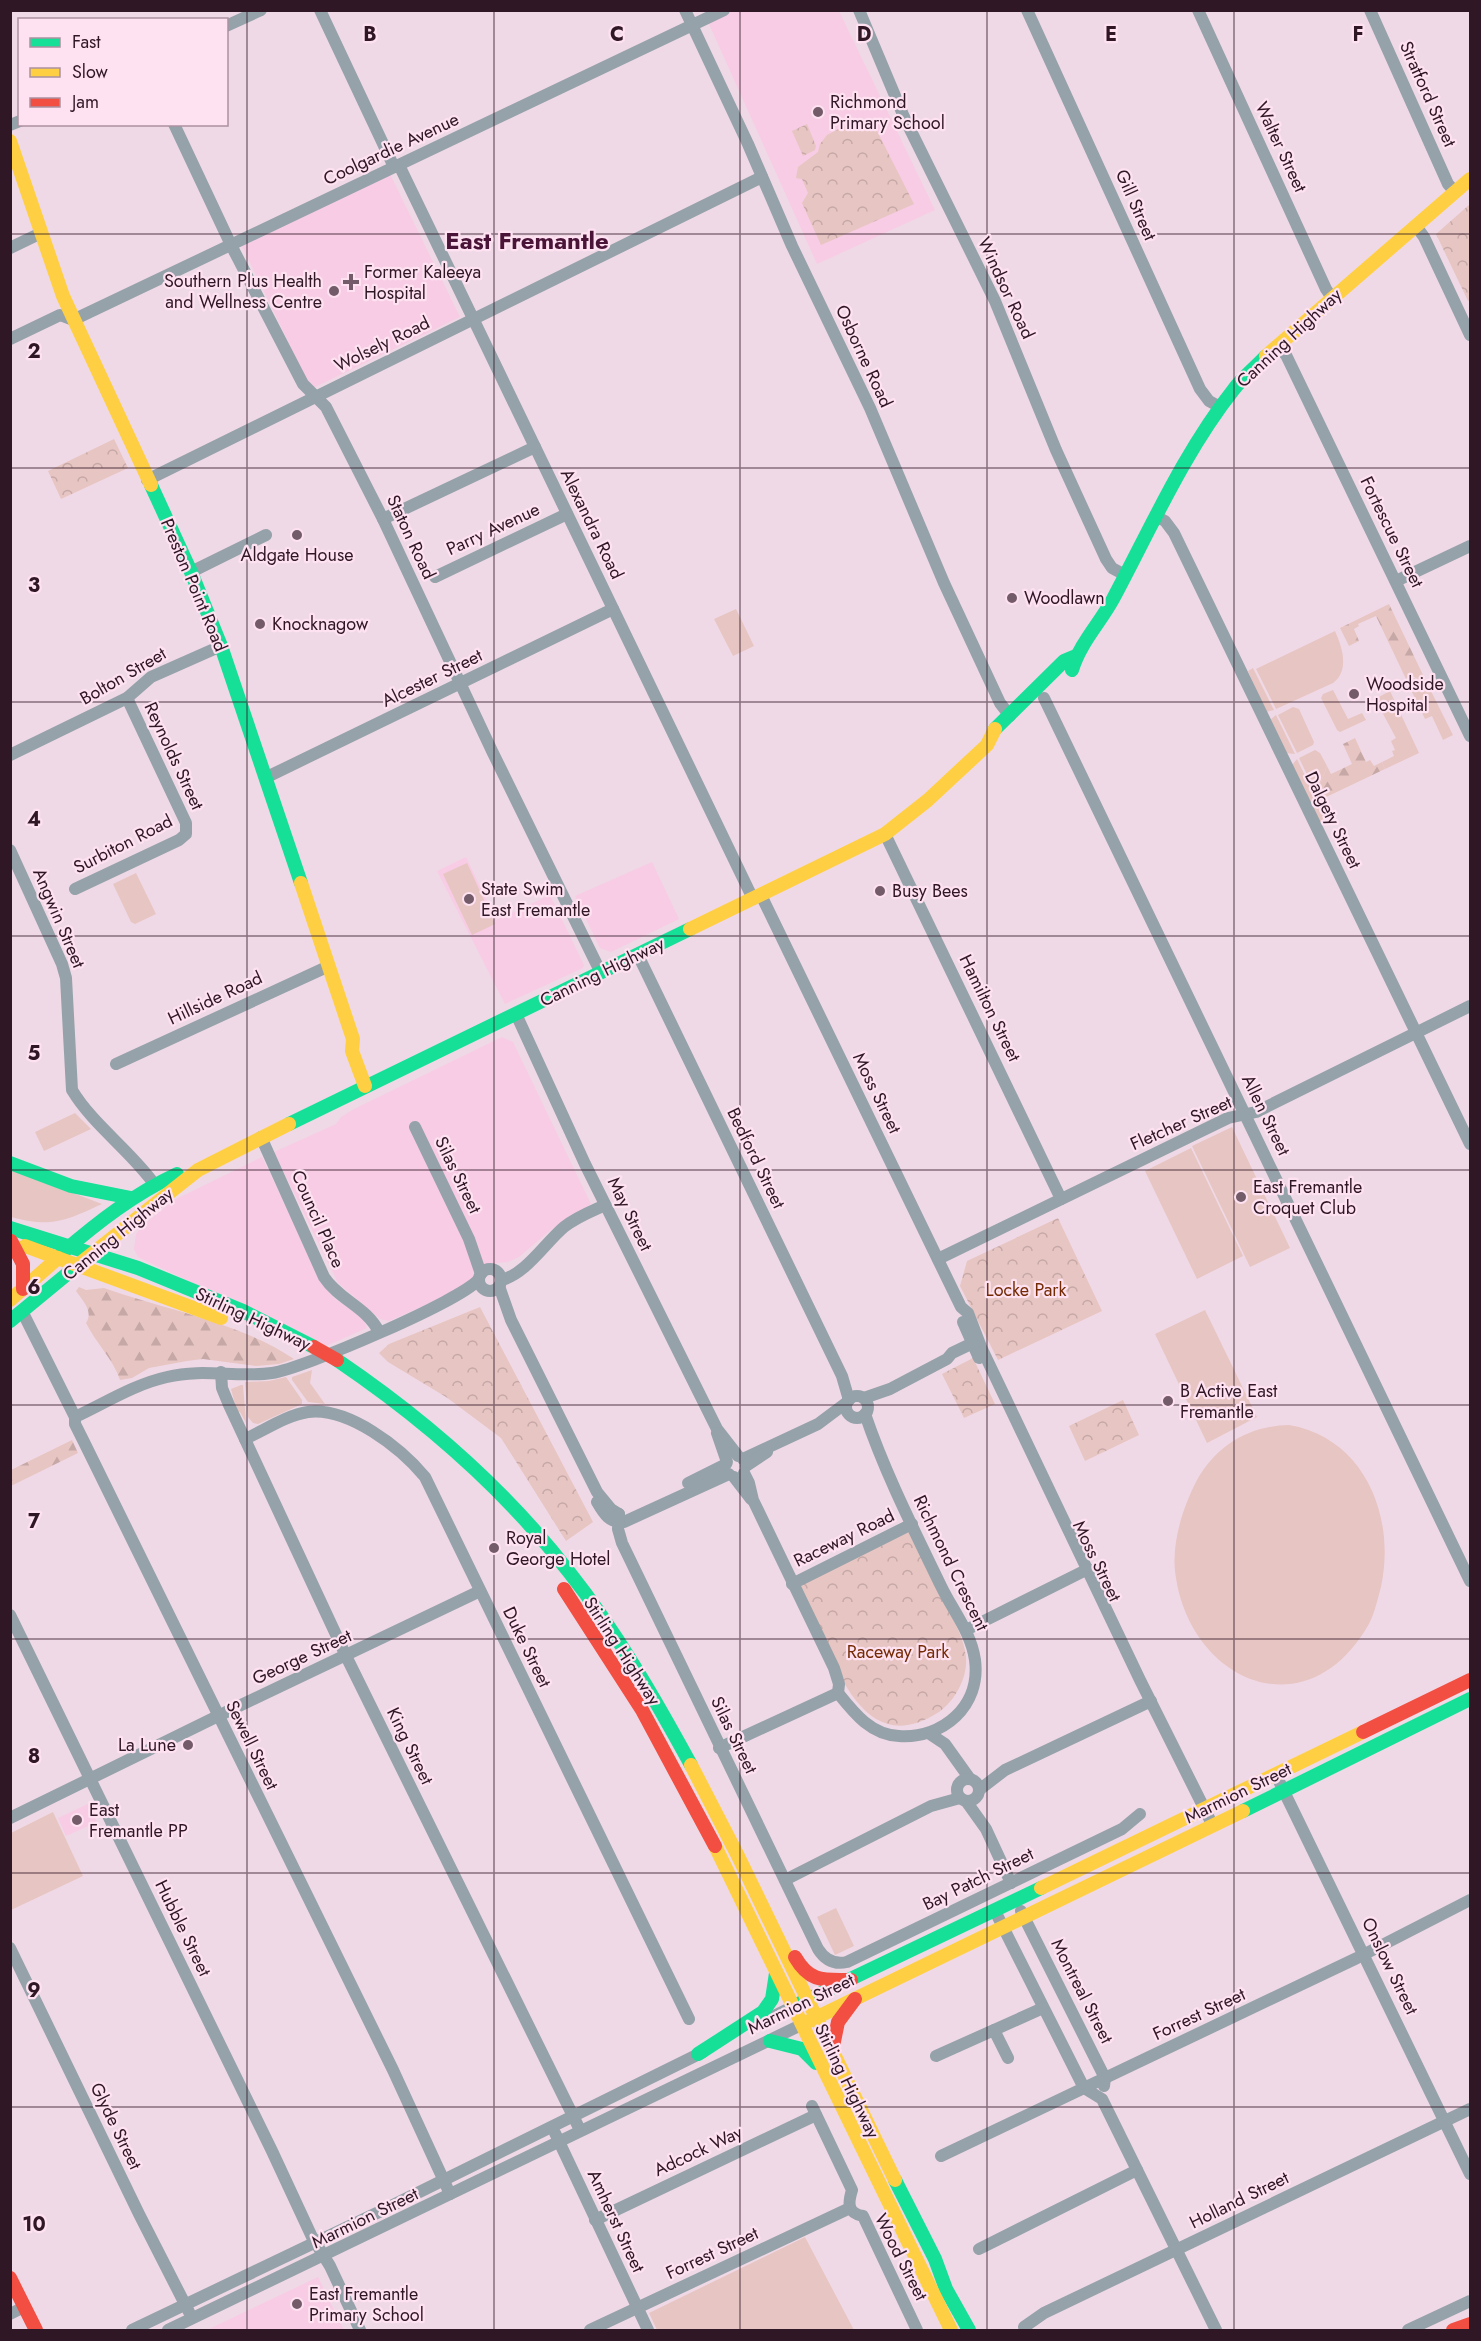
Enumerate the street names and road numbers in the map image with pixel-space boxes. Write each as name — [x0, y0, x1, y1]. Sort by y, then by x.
street label: Stratford Street — [1393, 37, 1463, 152]
street label: Walter Street — [1249, 98, 1314, 197]
street label: Coolgardie Avenue — [319, 106, 463, 192]
street label: Gill Street — [1109, 165, 1163, 245]
street label: Windsor Road — [971, 233, 1041, 343]
street label: Canning Highway — [1231, 282, 1348, 394]
street label: Osborne Road — [829, 300, 899, 412]
street label: Wolsely Road — [330, 310, 434, 378]
street label: Alexandra Road — [554, 464, 630, 584]
street label: Fortescue Street — [1354, 472, 1430, 593]
street label: Staton Road — [380, 490, 442, 584]
street label: Parry Avenue — [442, 496, 544, 562]
street label: Preston Point Road — [154, 514, 234, 656]
street label: Bolton Street — [75, 640, 172, 711]
street label: Alcester Street — [377, 642, 487, 714]
street label: Reynolds Street — [138, 698, 211, 815]
street label: Dalgety Street — [1298, 767, 1368, 874]
street label: Surbiton Road — [69, 808, 177, 880]
street label: Angwin Street — [26, 864, 92, 973]
street label: Canning Highway — [535, 931, 669, 1013]
street label: Hamilton Street — [953, 950, 1027, 1067]
street label: Hillside Road — [163, 965, 267, 1031]
street label: Moss Street — [846, 1048, 908, 1139]
street label: Allen Street — [1235, 1070, 1297, 1161]
street label: Fletcher Street — [1126, 1089, 1237, 1157]
street label: Bedford Street — [720, 1103, 792, 1213]
street label: Silas Street — [428, 1132, 488, 1219]
street label: Council Place — [285, 1166, 351, 1272]
street label: May Street — [601, 1173, 659, 1256]
street label: Canning Highway — [57, 1181, 179, 1287]
street label: Stirling Highway — [191, 1281, 315, 1357]
street label: Richmond Crescent — [907, 1491, 995, 1636]
street label: Raceway Road — [789, 1502, 899, 1574]
street label: Moss Street — [1066, 1516, 1128, 1607]
street label: Stirling Highway — [577, 1592, 667, 1711]
street label: Duke Street — [496, 1602, 558, 1692]
street label: George Street — [248, 1622, 357, 1691]
street label: Silas Street — [704, 1692, 764, 1779]
street label: Sewell Street — [219, 1696, 285, 1795]
street label: King Street — [380, 1703, 440, 1790]
street label: Marmion Street — [1180, 1756, 1296, 1830]
street label: Bay Patch Street — [918, 1841, 1039, 1917]
street label: Hubble Street — [148, 1875, 218, 1981]
street label: Onslow Street — [1355, 1913, 1425, 2020]
street label: Montreal Street — [1044, 1934, 1120, 2049]
street label: Marmion Street — [743, 1967, 859, 2041]
street label: Forrest Street — [1148, 1981, 1250, 2047]
street label: Stirling Highway — [808, 2019, 886, 2143]
street label: Glyde Street — [84, 2078, 149, 2175]
street label: Adcock Way — [649, 2119, 747, 2183]
street label: Holland Street — [1185, 2164, 1294, 2235]
street label: Amherst Street — [581, 2165, 651, 2277]
street label: Marmion Street — [307, 2181, 423, 2255]
street label: Wood Street — [868, 2209, 934, 2306]
street label: Forrest Street — [661, 2220, 763, 2286]

